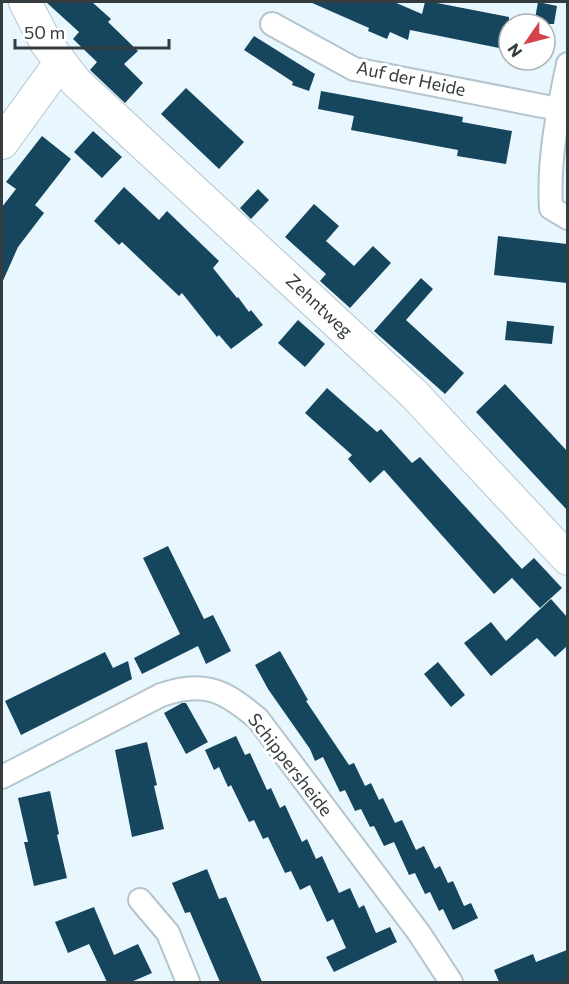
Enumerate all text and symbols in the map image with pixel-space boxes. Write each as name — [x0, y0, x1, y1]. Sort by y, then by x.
scale bar — [15, 12, 170, 50]
north arrow — [497, 12, 557, 72]
text: 50 m — [24, 21, 65, 43]
text: N — [503, 41, 526, 61]
street label: Auf der Heide — [355, 56, 468, 100]
street label: Zehntweg — [282, 269, 358, 342]
street label: Schippersheide — [244, 709, 338, 820]

